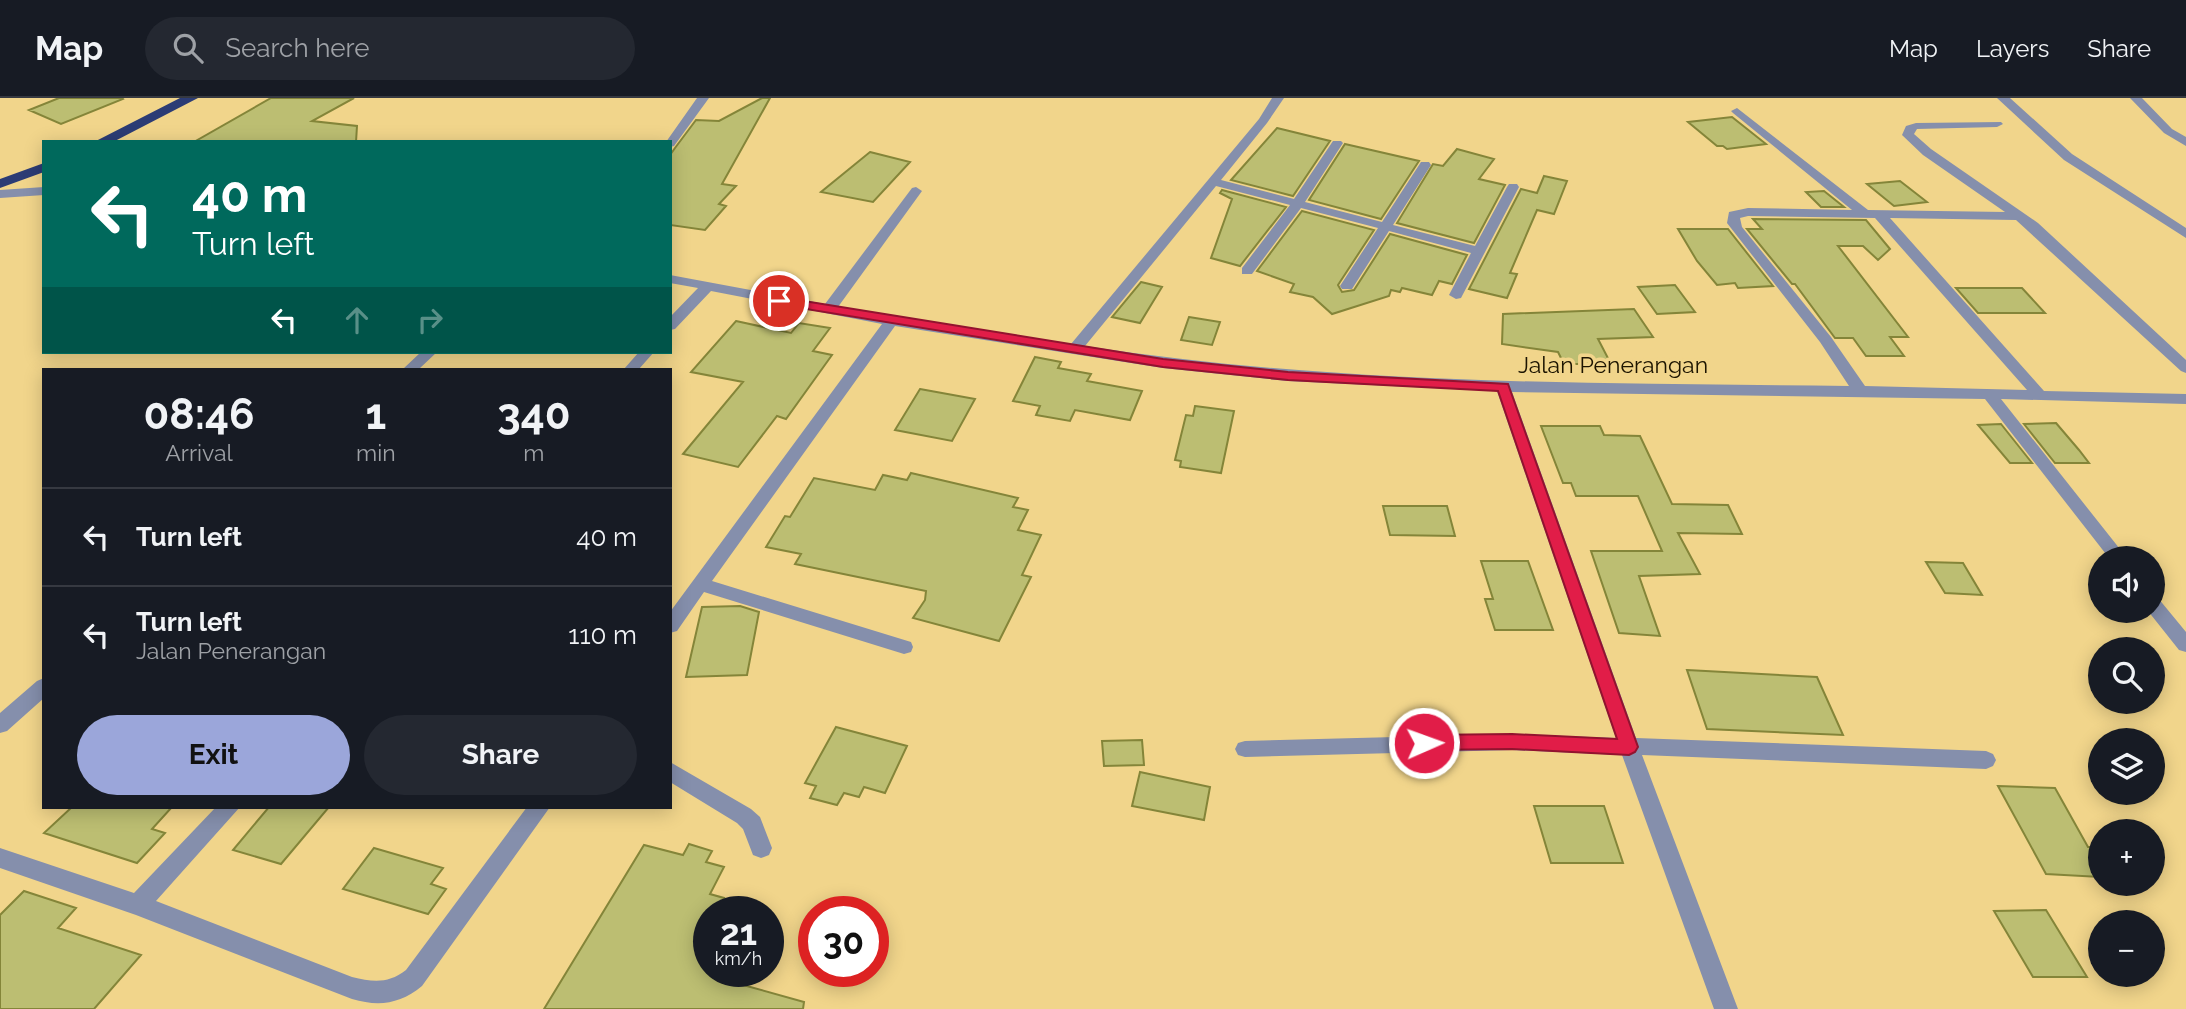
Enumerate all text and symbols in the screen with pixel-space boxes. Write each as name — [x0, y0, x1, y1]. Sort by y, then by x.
search box — [145, 17, 635, 80]
text: Map — [35, 29, 103, 68]
icon: search — [169, 29, 207, 67]
text: Search here — [225, 33, 370, 63]
text: Map — [1889, 34, 1938, 63]
text: Layers — [1976, 34, 2049, 63]
text: Share — [2087, 34, 2151, 63]
text: 40 m — [192, 166, 307, 223]
icon: left — [77, 168, 168, 259]
text: Turn left — [192, 225, 314, 262]
pin — [749, 271, 809, 331]
icon: arrive — [760, 282, 798, 320]
icon: left — [265, 301, 303, 339]
icon: ahead — [338, 301, 376, 339]
icon: right — [411, 301, 449, 339]
street label: Jalan Penerangan — [1518, 351, 1708, 378]
text: 08:46 — [144, 390, 255, 439]
text: 1 — [366, 390, 386, 439]
text: 340 — [497, 390, 570, 439]
text: Arrival — [165, 439, 233, 466]
text: min — [356, 439, 396, 466]
text: m — [523, 439, 544, 466]
icon: left — [77, 518, 115, 556]
text: Turn left — [136, 522, 242, 552]
text: 40 m — [576, 522, 637, 552]
map controls — [2088, 546, 2165, 987]
button: sound — [2088, 546, 2165, 623]
text: Turn left — [136, 607, 242, 637]
icon: left — [77, 616, 115, 654]
text: 110 m — [568, 620, 637, 650]
text: Jalan Penerangan — [136, 637, 326, 664]
button: search — [2088, 637, 2165, 714]
position arrow — [1387, 706, 1461, 780]
button: Exit — [77, 715, 350, 795]
button: Share — [364, 715, 637, 795]
button: layers — [2088, 728, 2165, 805]
button: + — [2088, 819, 2165, 896]
speed limit sign: 30 — [798, 896, 889, 987]
button: − — [2088, 910, 2165, 987]
text: 21 — [720, 912, 757, 953]
text: km/h — [715, 948, 762, 969]

